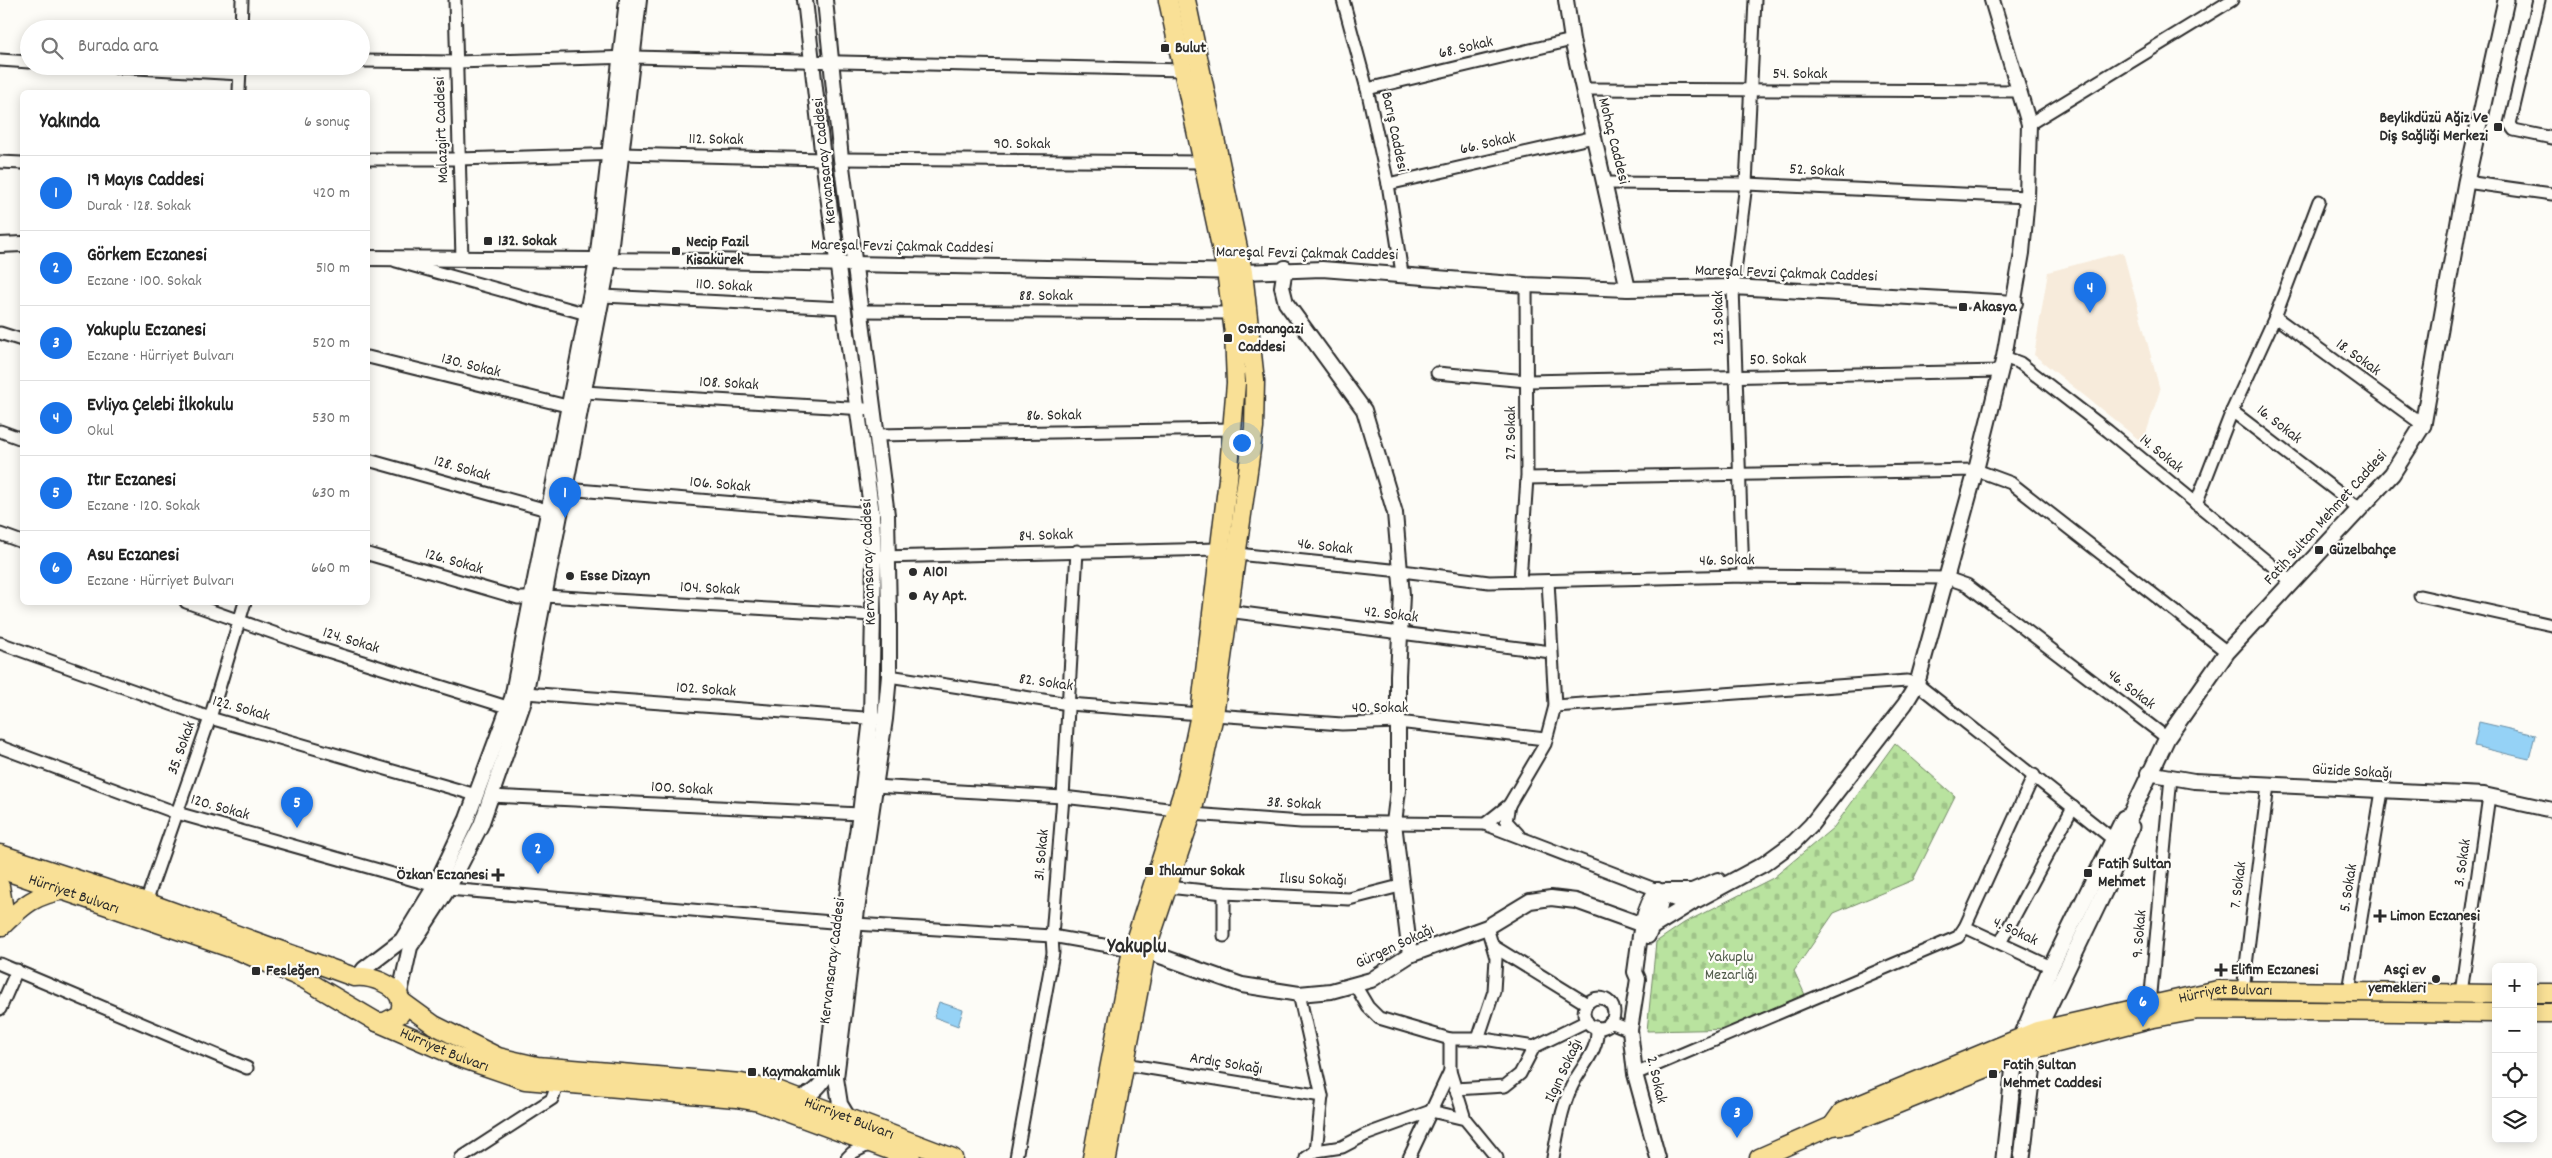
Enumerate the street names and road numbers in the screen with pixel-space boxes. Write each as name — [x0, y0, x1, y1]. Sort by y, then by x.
street label: 68. Sokak — [1436, 31, 1496, 65]
street label: 54. Sokak — [1772, 63, 1828, 86]
street label: Malazgirt Caddesi — [429, 76, 455, 184]
street label: Barış Caddesi — [1374, 90, 1414, 174]
street label: Mohaç Caddesi — [1591, 95, 1635, 187]
street label: Kervansaray Caddesi — [807, 97, 843, 225]
street label: 66. Sokak — [1458, 126, 1518, 162]
street label: 112. Sokak — [688, 128, 744, 152]
street label: 90. Sokak — [993, 133, 1051, 156]
street label: 52. Sokak — [1789, 158, 1845, 184]
street label: Mareşal Fevzi Çakmak Caddesi — [811, 234, 994, 260]
street label: Mareşal Fevzi Çakmak Caddesi — [1216, 241, 1399, 267]
street label: Mareşal Fevzi Çakmak Caddesi — [1694, 259, 1878, 289]
street label: 110. Sokak — [695, 273, 753, 299]
street label: 88. Sokak — [1019, 285, 1073, 308]
street label: 23. Sokak — [1707, 290, 1731, 346]
street label: 18. Sokak — [2331, 334, 2385, 382]
street label: 130. Sokak — [439, 348, 503, 384]
street label: 50. Sokak — [1749, 348, 1807, 372]
street label: 108. Sokak — [699, 371, 759, 397]
street label: 16. Sokak — [2251, 400, 2307, 450]
street label: 86. Sokak — [1026, 404, 1082, 428]
street label: 27. Sokak — [1500, 406, 1523, 460]
street label: 14. Sokak — [2134, 429, 2188, 479]
street label: Fatih Sultan Mehmet Caddesi — [2259, 445, 2393, 591]
street label: 128. Sokak — [431, 450, 493, 488]
street label: 106. Sokak — [689, 471, 751, 499]
street label: Kervansaray Caddesi — [855, 498, 883, 626]
street label: 84. Sokak — [1019, 524, 1073, 548]
street label: 46. Sokak — [1296, 533, 1354, 561]
street label: 126. Sokak — [422, 543, 486, 581]
street label: 46. Sokak — [1699, 549, 1755, 573]
street label: 104. Sokak — [679, 576, 741, 602]
street label: 42. Sokak — [1362, 600, 1420, 630]
street label: 124. Sokak — [320, 621, 382, 661]
street label: 46. Sokak — [2102, 664, 2160, 716]
street label: 82. Sokak — [1017, 668, 1075, 698]
street label: 102. Sokak — [675, 676, 737, 704]
street label: 122. Sokak — [210, 690, 272, 728]
street label: 40. Sokak — [1352, 697, 1408, 720]
street label: 35. Sokak — [162, 718, 202, 778]
street label: Güzide Sokağı — [2311, 758, 2393, 786]
street label: 100. Sokak — [650, 776, 714, 802]
street label: 120. Sokak — [188, 789, 252, 827]
street label: 38. Sokak — [1266, 791, 1322, 817]
street label: 31. Sokak — [1028, 828, 1056, 882]
street label: 3. Sokak — [2448, 838, 2478, 888]
street label: 7. Sokak — [2225, 860, 2253, 910]
street label: 5. Sokak — [2334, 862, 2364, 914]
street label: Ilısu Sokağı — [1279, 867, 1347, 893]
street label: Hürriyet Bulvarı — [25, 868, 122, 921]
street label: Kervansaray Caddesi — [814, 897, 852, 1025]
street label: 9. Sokak — [2126, 909, 2154, 959]
street label: 4. Sokak — [1988, 911, 2042, 953]
street label: Gürgen Sokağı — [1352, 919, 1438, 975]
street label: Hürriyet Bulvarı — [2176, 978, 2272, 1010]
street label: Hürriyet Bulvarı — [396, 1022, 492, 1078]
street label: Ilgın Sokağı — [1539, 1035, 1589, 1107]
street label: Ardıç Sokağı — [1188, 1047, 1264, 1081]
street label: 2. Sokak — [1639, 1054, 1673, 1106]
street label: Hürriyet Bulvarı — [801, 1091, 897, 1146]

